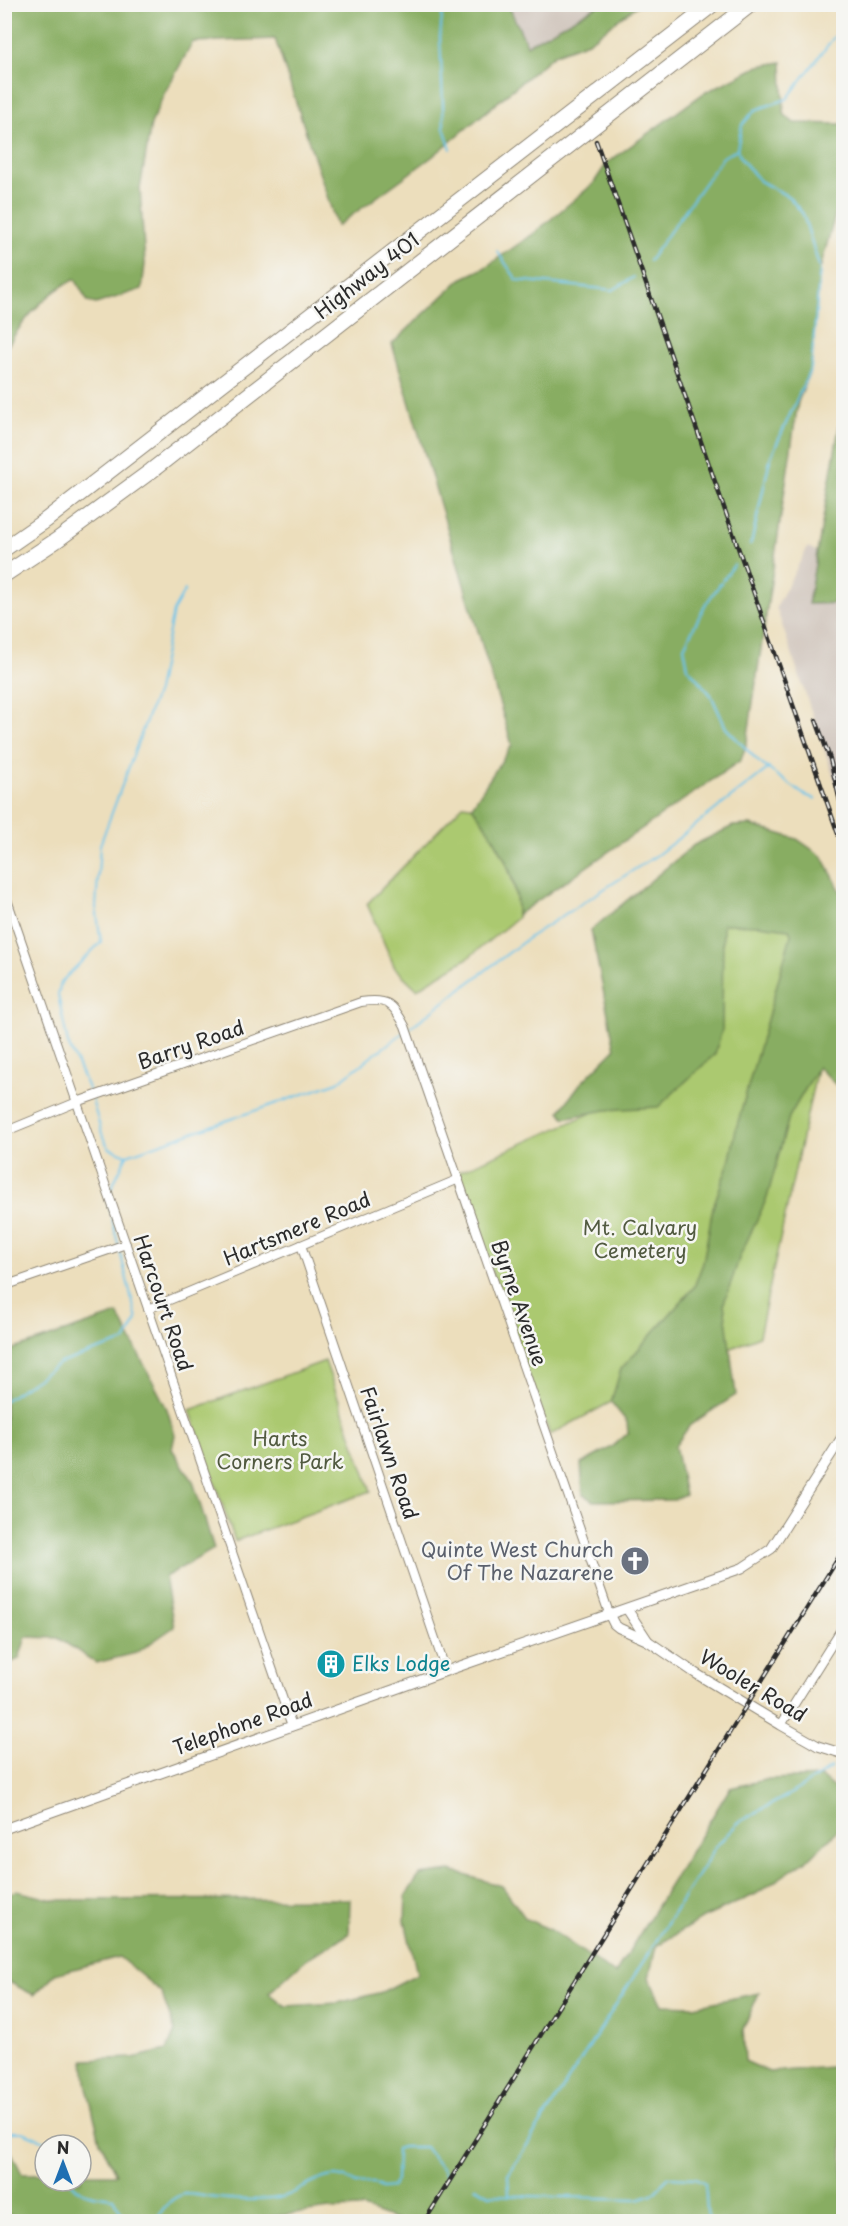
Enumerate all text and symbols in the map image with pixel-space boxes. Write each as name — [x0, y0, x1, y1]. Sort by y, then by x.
street label: Highway 401 — [307, 225, 425, 326]
street label: Barry Road — [133, 1012, 248, 1076]
street label: Hartsmere Road — [218, 1184, 375, 1273]
park label: Mt. Calvary Cemetery — [583, 1212, 697, 1265]
street label: Harcourt Road — [126, 1230, 201, 1375]
street label: Byrne Avenue — [484, 1236, 556, 1370]
street label: Fairlawn Road — [353, 1382, 427, 1523]
park label: Harts Corners Park — [216, 1423, 344, 1476]
place label: Quinte West Church Of The Nazarene — [421, 1534, 614, 1587]
church icon: Quinte West Church Of The Nazarene — [619, 1545, 651, 1577]
street label: Wooler Road — [694, 1641, 813, 1729]
building icon: Elks Lodge — [315, 1648, 347, 1680]
place label: Elks Lodge — [352, 1648, 450, 1678]
street label: Telephone Road — [169, 1684, 317, 1762]
north arrow — [33, 2133, 93, 2193]
text: N — [57, 2135, 69, 2159]

